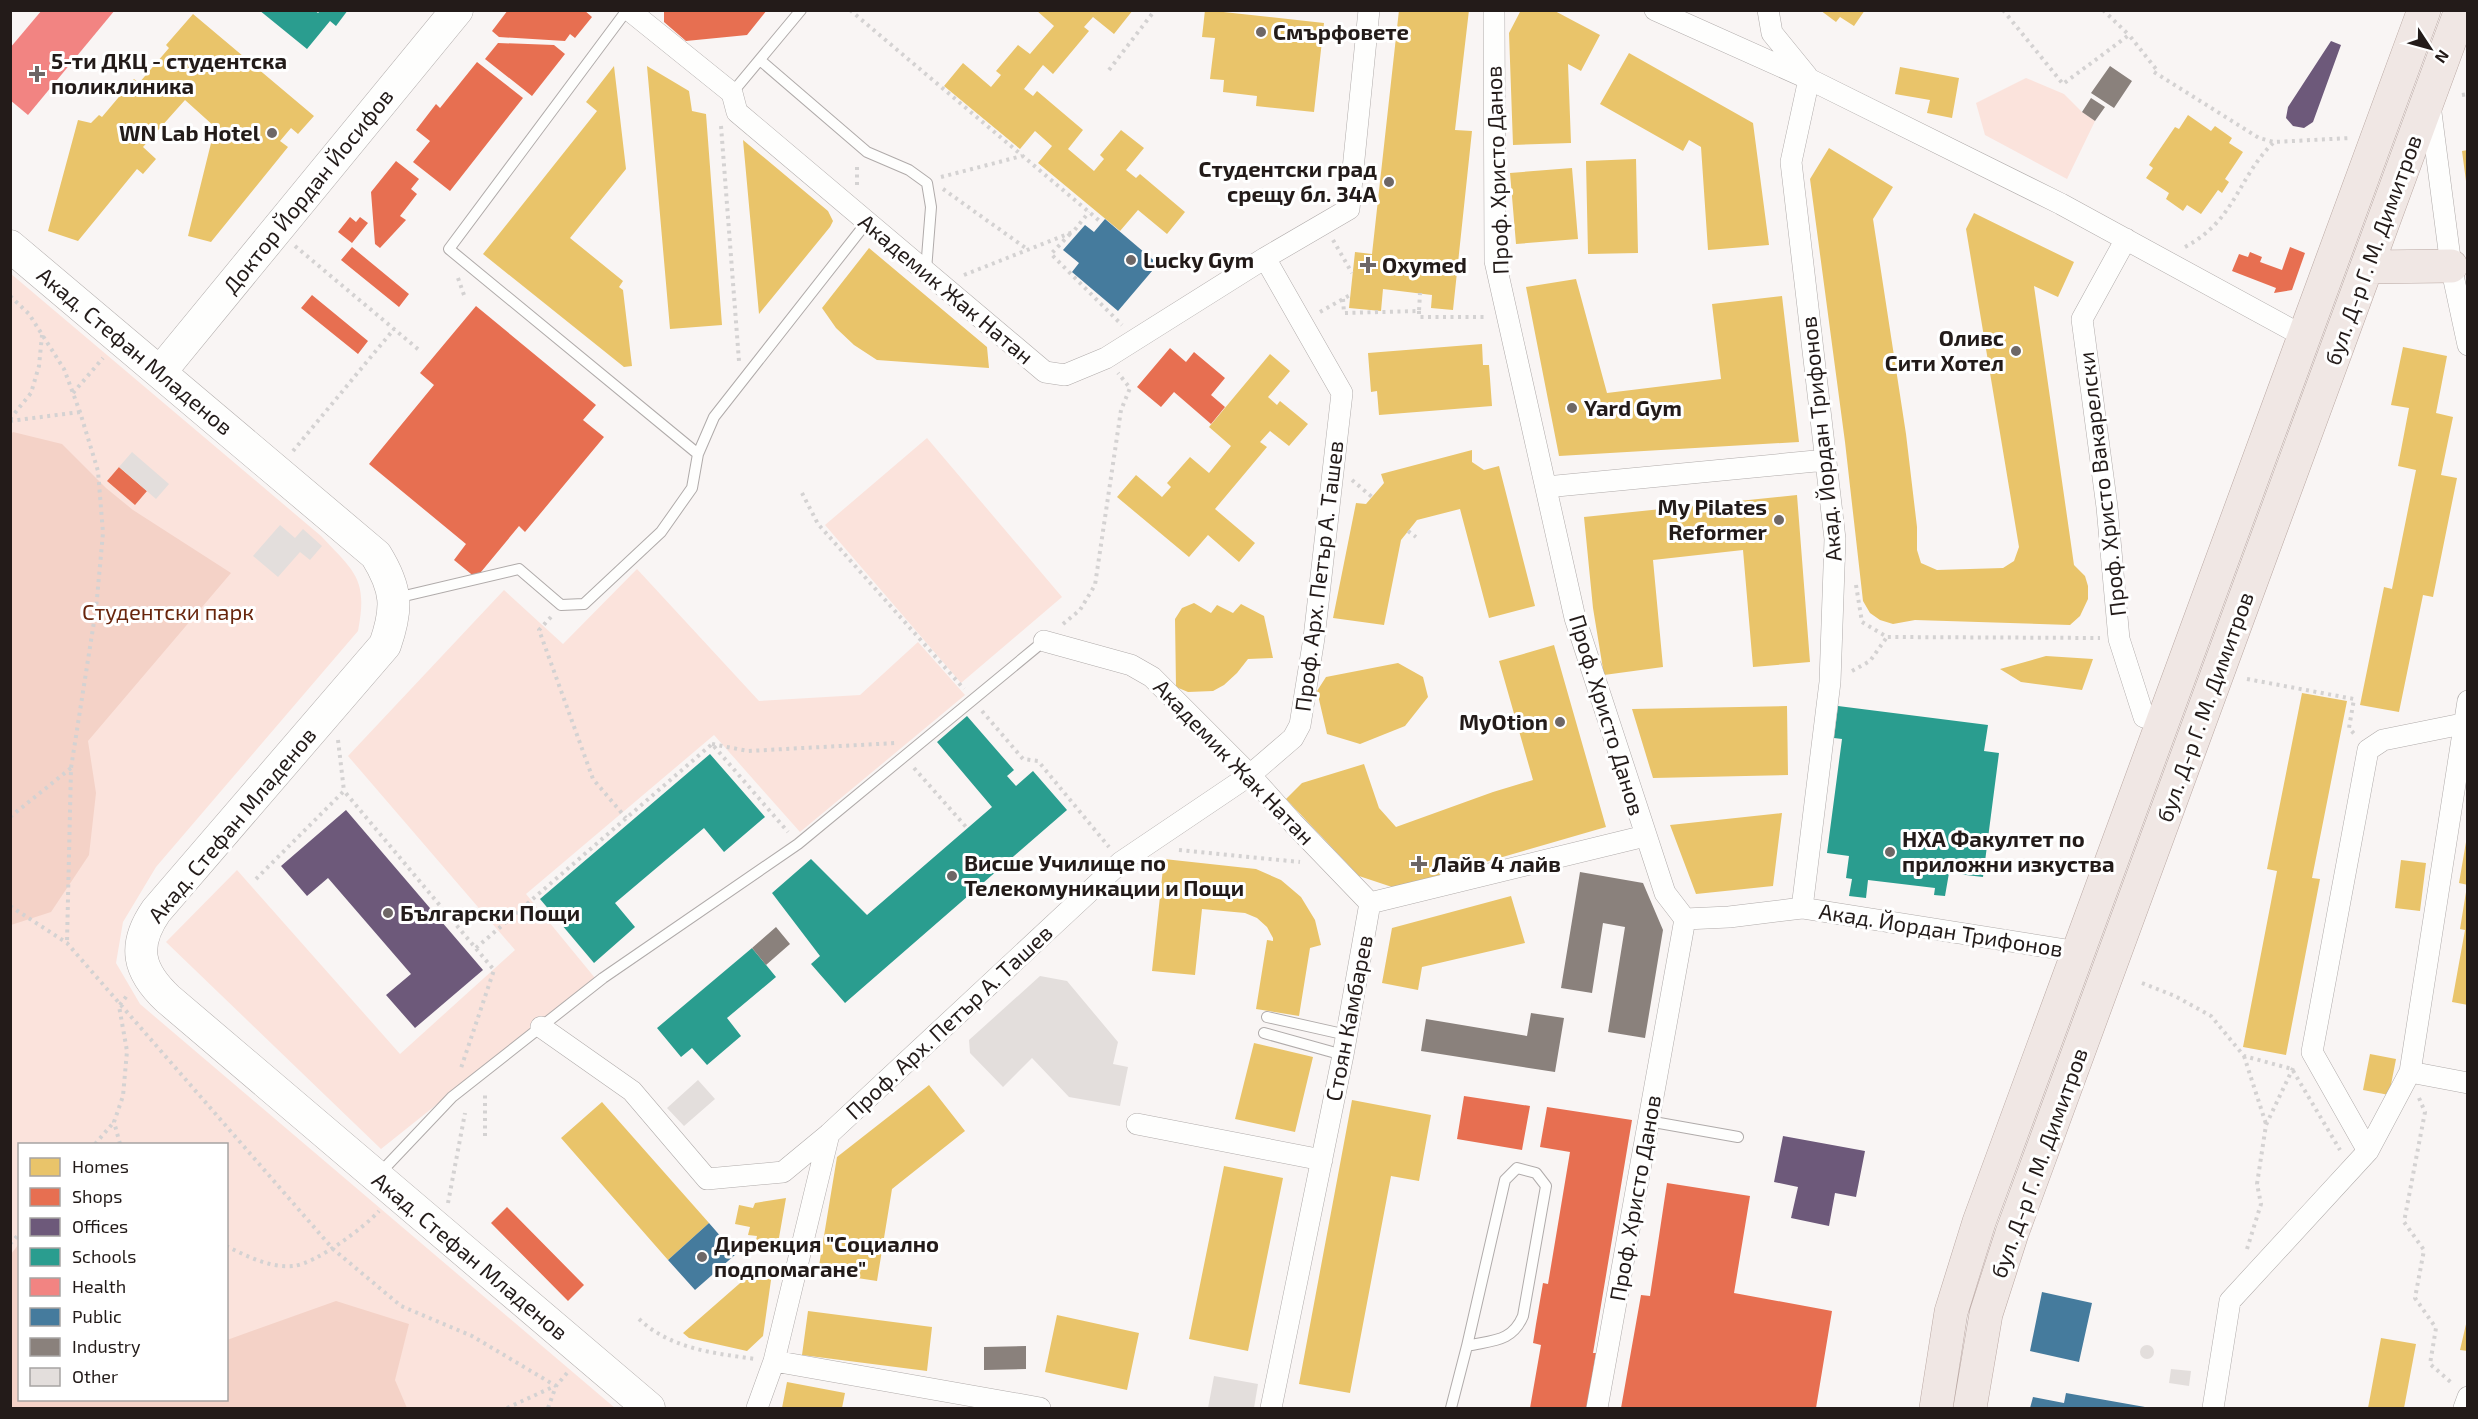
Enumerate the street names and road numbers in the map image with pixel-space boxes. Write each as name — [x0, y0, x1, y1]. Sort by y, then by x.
street label: Проф. Христо Данов — [1479, 65, 1513, 275]
street label: Доктор Йордан Йосифов — [217, 83, 398, 298]
street label: бул. Д-р Г. М. Димитров — [2318, 131, 2427, 369]
street label: Академик Жак Натан — [854, 208, 1039, 369]
street label: Акад. Стефан Младенов — [33, 261, 239, 440]
street label: Акад. Йордан Трифонов — [1794, 315, 1846, 563]
street label: Проф. Христо Вакарелски — [2072, 350, 2130, 618]
street label: Проф. Арх. Петър А. Ташев — [1288, 439, 1348, 713]
street label: бул. Д-р Г. М. Димитров — [2150, 588, 2259, 826]
street label: Проф. Христо Данов — [1565, 611, 1651, 818]
street label: Академик Жак Натан — [1149, 673, 1320, 849]
street label: Акад. Стефан Младенов — [142, 721, 321, 927]
street label: Акад. Йордан Трифонов — [1817, 897, 2065, 961]
street label: Проф. Арх. Петър А. Ташев — [840, 919, 1057, 1124]
street label: Стоян Камбарев — [1319, 932, 1377, 1103]
street label: бул. Д-р Г. М. Димитров — [1984, 1044, 2093, 1282]
street label: Проф. Христо Данов — [1603, 1093, 1665, 1303]
street label: Акад. Стефан Младенов — [368, 1166, 574, 1345]

